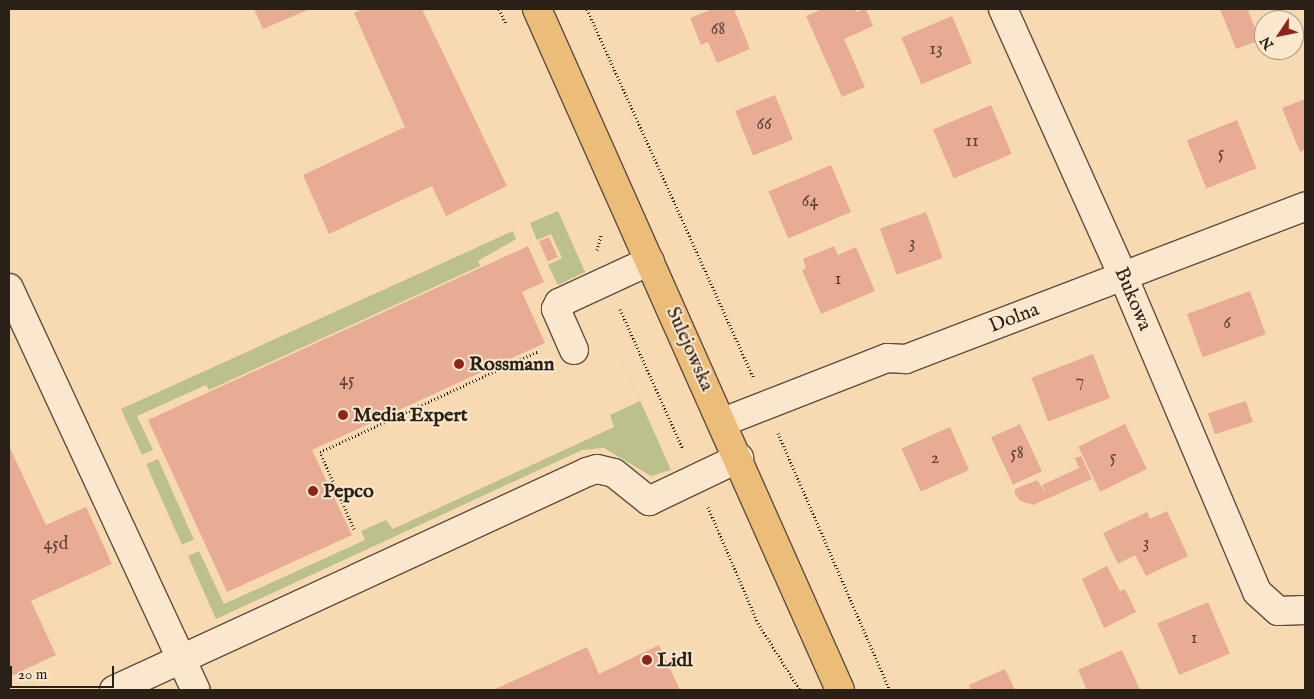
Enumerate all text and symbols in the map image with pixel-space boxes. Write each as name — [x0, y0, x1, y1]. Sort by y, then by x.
north arrow — [1254, 10, 1304, 60]
house number: 68 — [711, 19, 725, 41]
text: N — [1257, 33, 1278, 53]
house number: 13 — [929, 39, 943, 61]
house number: 66 — [756, 114, 772, 136]
house number: 11 — [965, 131, 979, 153]
house number: 5 — [1218, 143, 1224, 165]
house number: 64 — [802, 191, 818, 213]
house number: 3 — [909, 233, 915, 255]
street label: Bukowa — [1109, 264, 1157, 334]
house number: 1 — [835, 269, 841, 291]
street label: Dolna — [986, 298, 1042, 338]
street label: Sulejowska — [661, 303, 719, 395]
house number: 6 — [1223, 313, 1231, 335]
place label: Rossmann — [469, 352, 554, 376]
marker: Rossmann — [453, 358, 465, 370]
house number: 45 — [339, 370, 355, 392]
house number: 7 — [1076, 371, 1084, 393]
place label: Media Expert — [353, 403, 468, 427]
marker: Media Expert — [337, 409, 349, 421]
house number: 58 — [1010, 443, 1024, 465]
house number: 5 — [1110, 447, 1116, 469]
house number: 2 — [931, 448, 939, 470]
place label: Pepco — [323, 479, 374, 503]
marker: Pepco — [307, 485, 319, 497]
house number: 3 — [1143, 533, 1149, 555]
house number: 45d — [44, 534, 68, 556]
house number: 1 — [1191, 628, 1197, 650]
place label: Lidl — [657, 648, 693, 672]
marker: Lidl — [641, 654, 653, 666]
scale bar — [12, 656, 116, 688]
text: 20 m — [18, 665, 47, 684]

